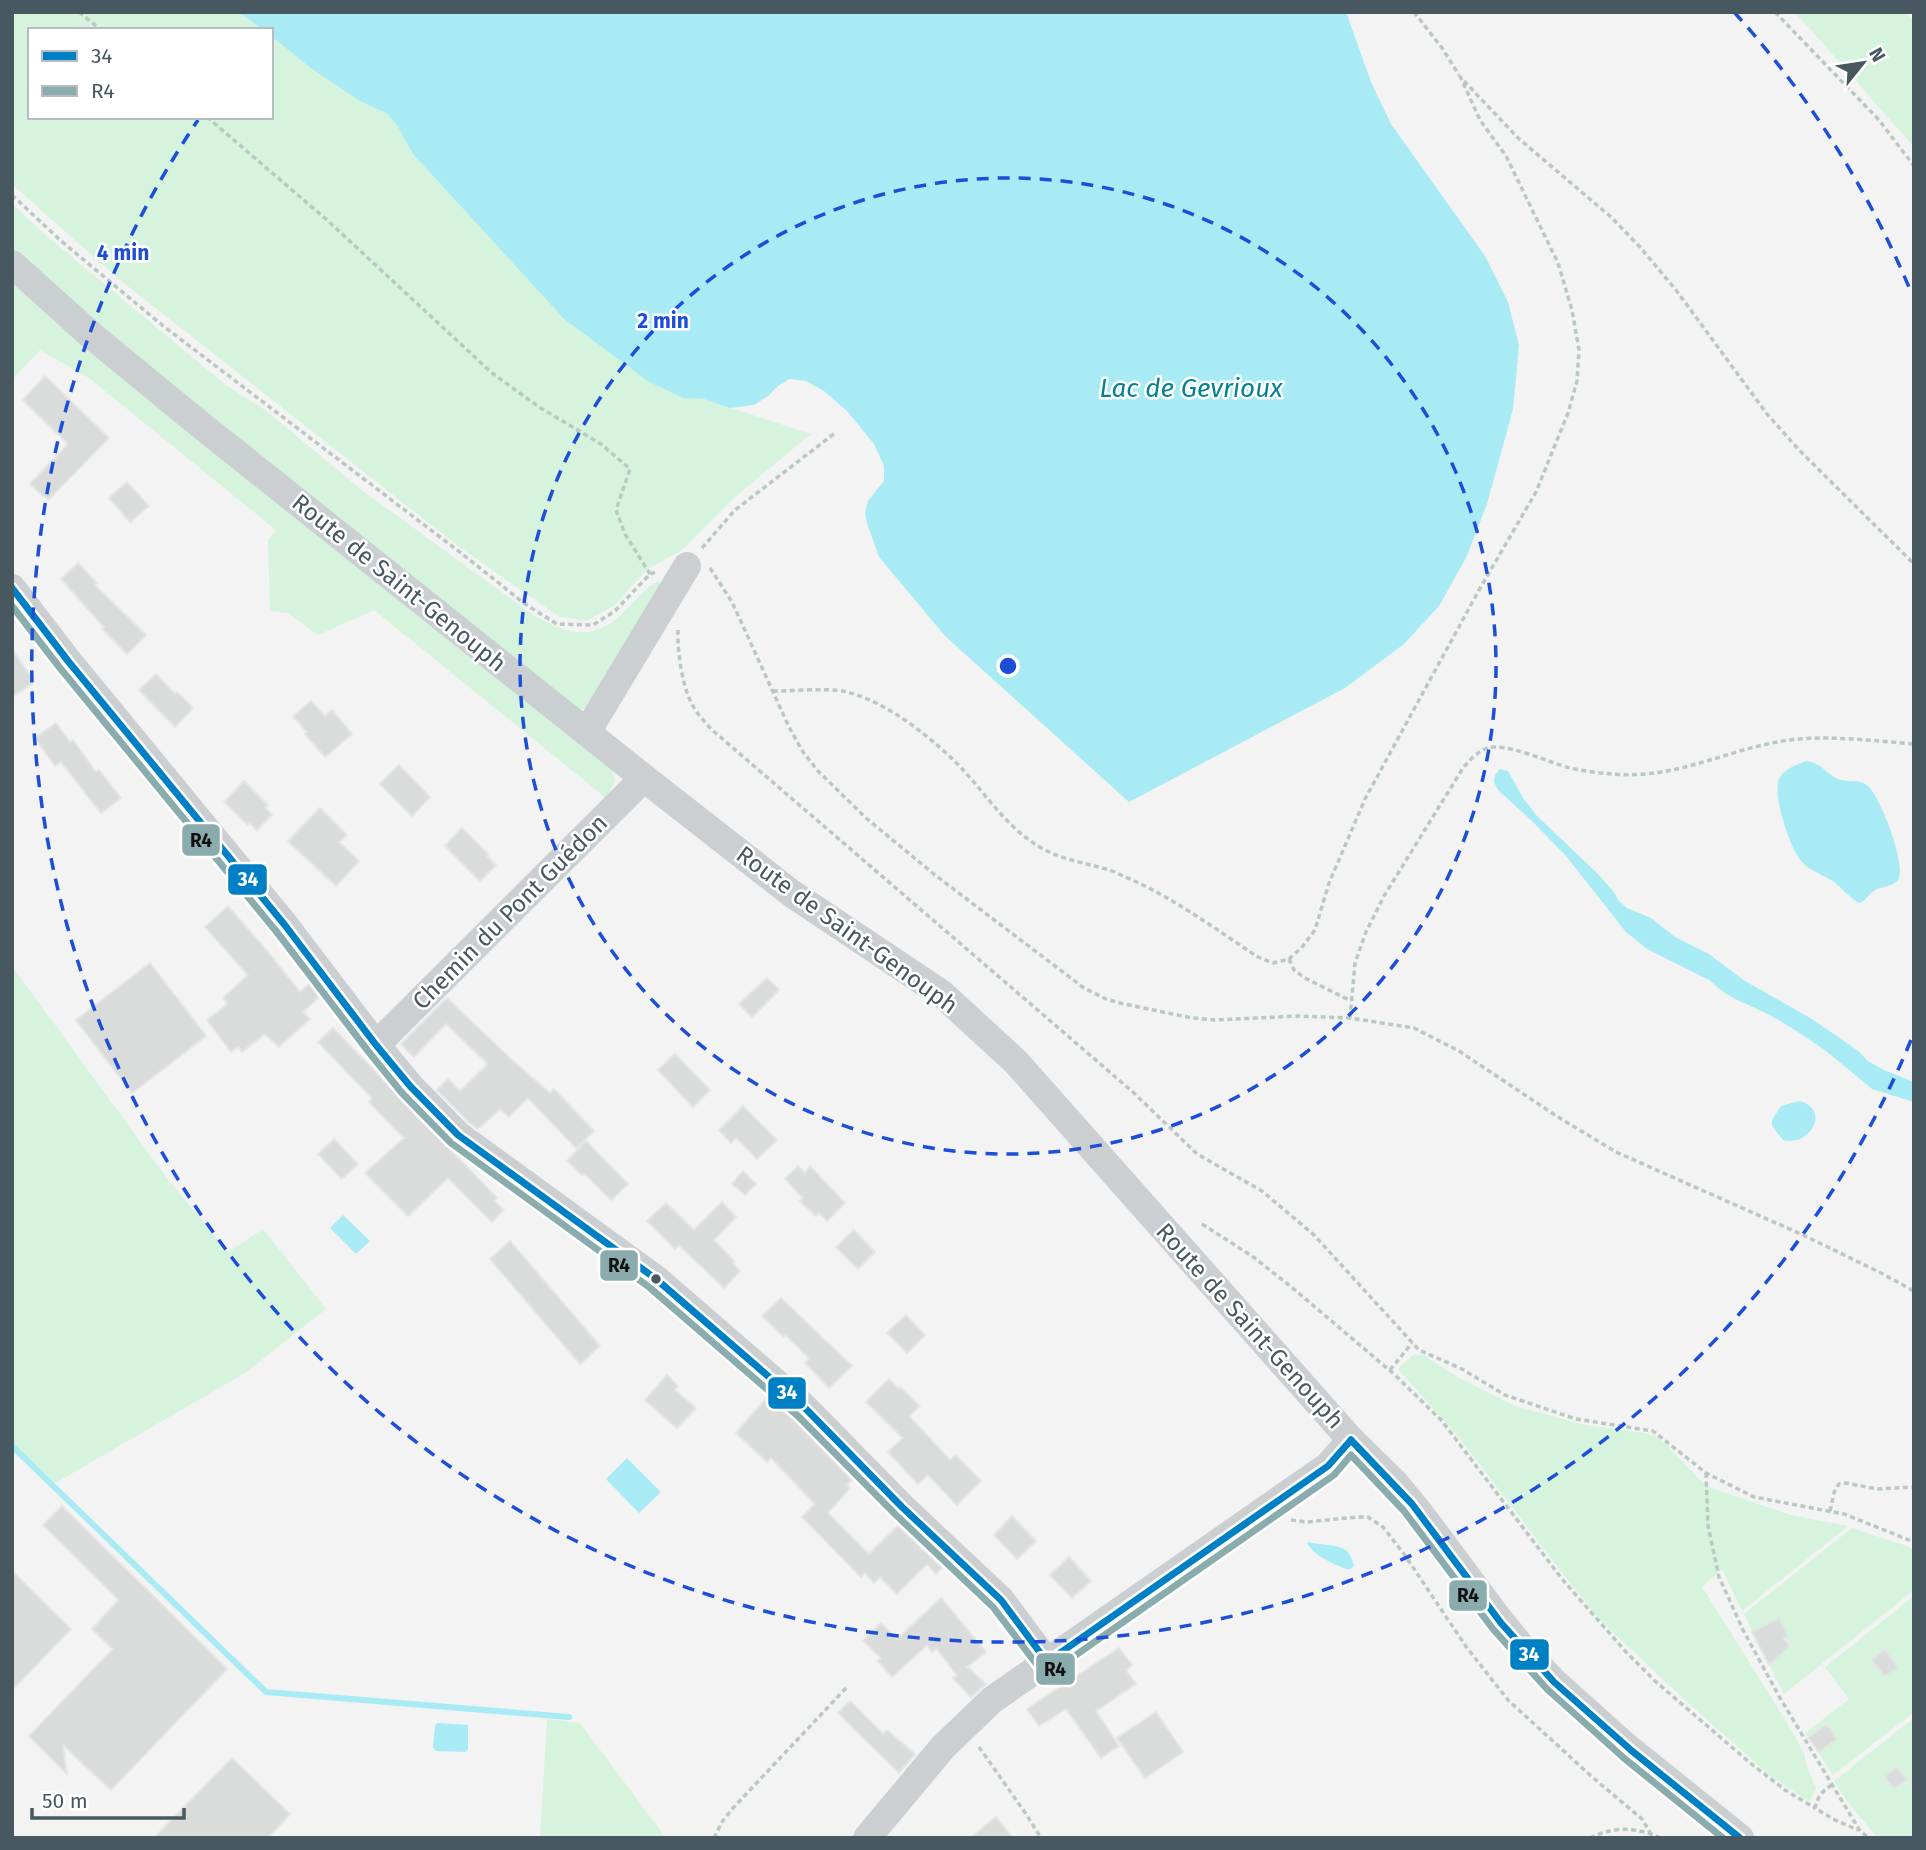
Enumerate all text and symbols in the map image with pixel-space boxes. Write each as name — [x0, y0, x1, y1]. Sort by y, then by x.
legend — [28, 28, 273, 119]
north arrow — [1828, 28, 1898, 98]
text: 34 — [91, 43, 113, 69]
text: N — [1864, 44, 1890, 66]
text: R4 — [91, 78, 114, 104]
text: 4 min — [97, 240, 149, 266]
text: 2 min — [637, 308, 689, 334]
water label: Lac de Gevrioux — [1099, 373, 1283, 404]
street label: Route de Saint-Genouph — [287, 488, 511, 678]
centre of rings — [996, 654, 1020, 678]
street label: Chemin du Pont Guédon — [407, 809, 613, 1015]
line badge: R4 — [181, 823, 221, 857]
text: R4 — [190, 829, 212, 852]
street label: Route de Saint-Genouph — [731, 840, 963, 1020]
line badge: 34 — [227, 863, 268, 896]
text: 34 — [237, 868, 259, 891]
street label: Route de Saint-Genouph — [1150, 1218, 1350, 1434]
line badge: R4 — [599, 1249, 639, 1282]
text: R4 — [608, 1254, 630, 1277]
unlabelled marker — [649, 1272, 663, 1286]
line badge: 34 — [767, 1376, 807, 1410]
text: 34 — [776, 1381, 798, 1404]
line badge: R4 — [1448, 1579, 1488, 1612]
text: R4 — [1457, 1584, 1479, 1607]
line badge: 34 — [1509, 1638, 1550, 1671]
text: 34 — [1518, 1643, 1540, 1666]
line badge: R4 — [1035, 1652, 1076, 1686]
text: R4 — [1044, 1658, 1066, 1681]
scale bar — [32, 1776, 184, 1820]
text: 50 m — [42, 1788, 88, 1814]

